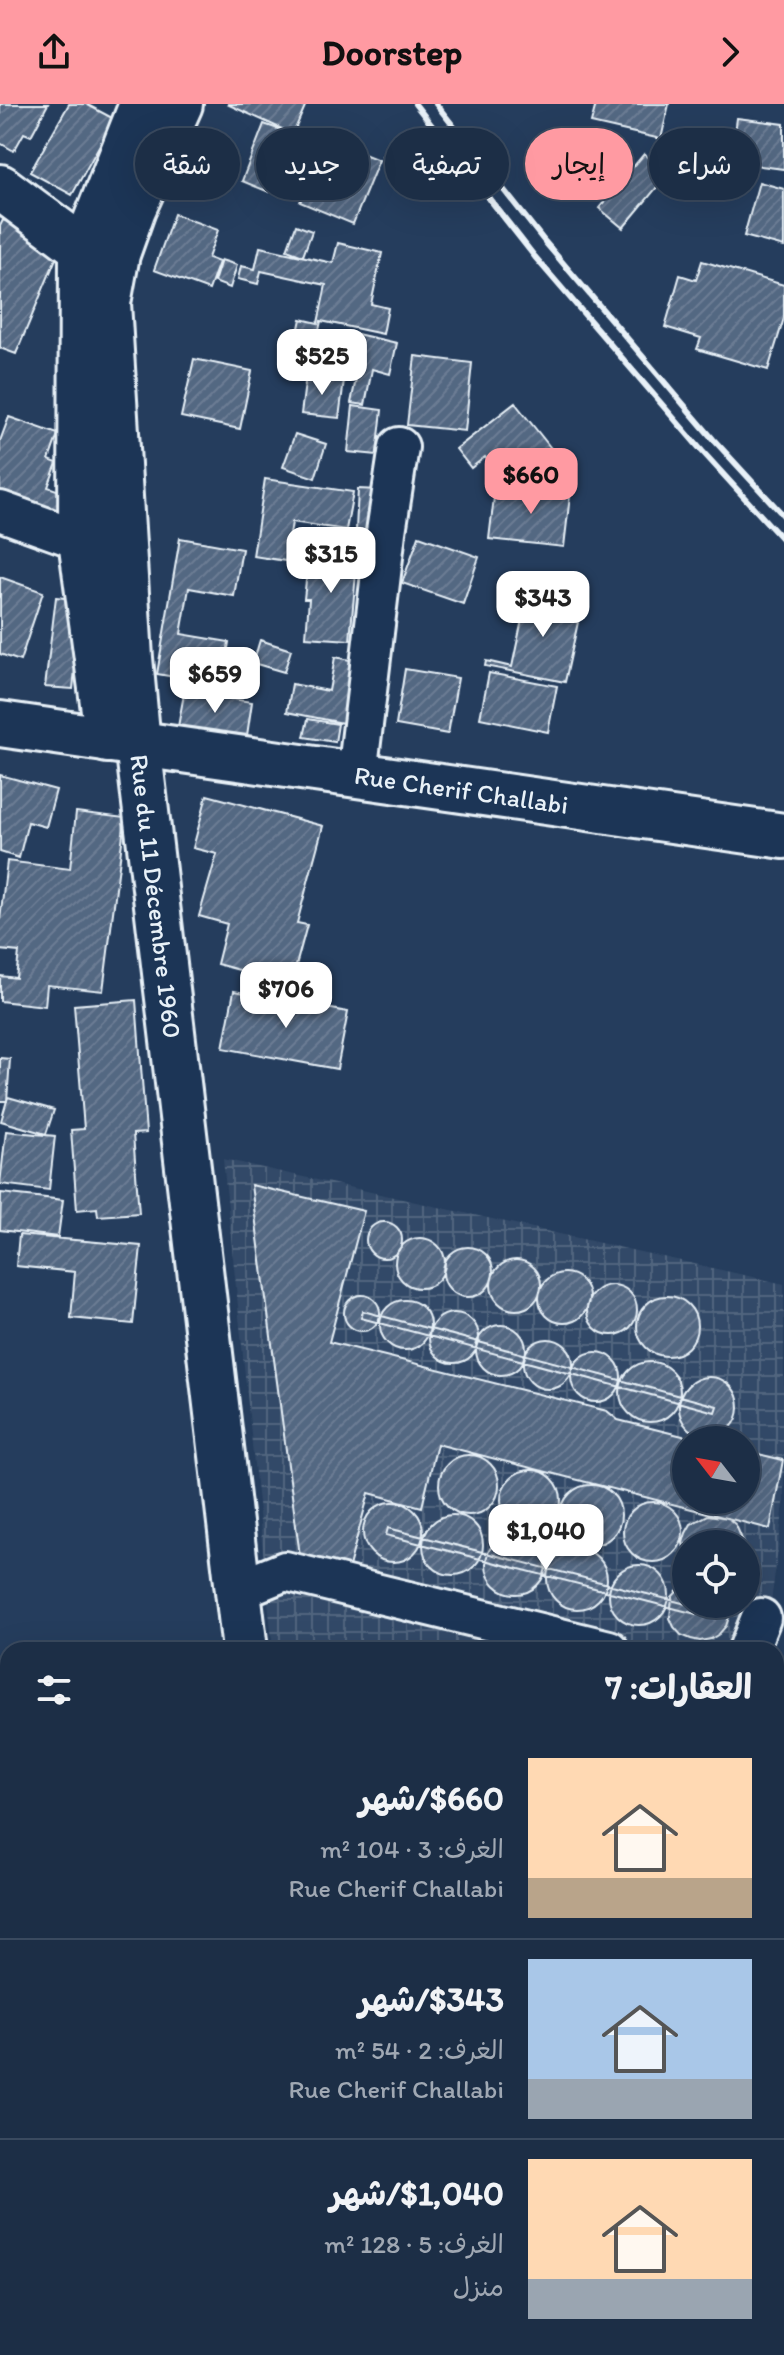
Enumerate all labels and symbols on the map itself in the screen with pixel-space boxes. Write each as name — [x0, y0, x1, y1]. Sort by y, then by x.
pin: $525 — [275, 329, 369, 397]
pin: $660 — [484, 448, 578, 516]
pin: $315 — [284, 527, 378, 595]
pin: $343 — [496, 571, 590, 639]
pin: $659 — [168, 647, 262, 715]
street label: Rue du 11 Décembre 1960 — [123, 752, 189, 1040]
street label: Rue Cherif Challabi — [352, 759, 570, 821]
pin: $706 — [239, 962, 333, 1030]
north arrow — [672, 1426, 760, 1514]
pin: $1,040 — [481, 1504, 611, 1572]

